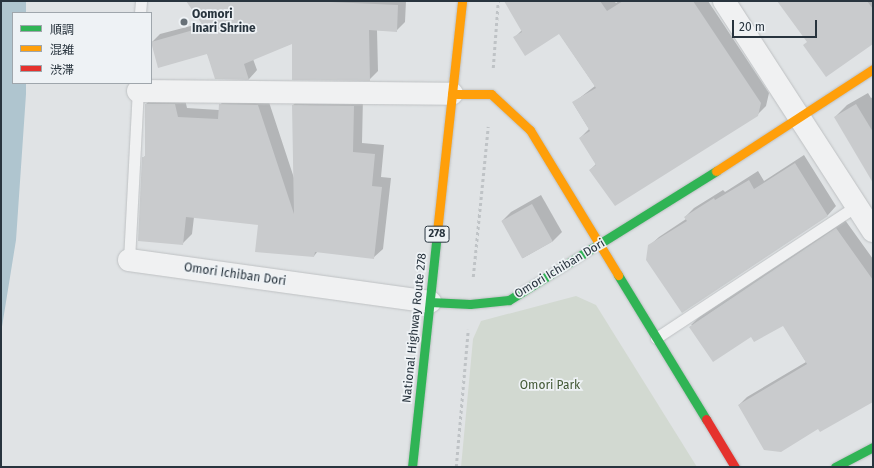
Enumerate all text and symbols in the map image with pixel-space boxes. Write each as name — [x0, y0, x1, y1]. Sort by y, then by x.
place label: Oomori Inari Shrine — [192, 8, 256, 36]
legend — [12, 12, 152, 84]
scale bar — [734, 12, 819, 38]
marker: Oomori Inari Shrine — [179, 17, 189, 27]
text: 20 m — [739, 20, 765, 34]
text: 順調 — [50, 23, 74, 37]
text: 混雑 — [50, 43, 74, 57]
text: 渋滞 — [50, 63, 74, 77]
road number: 278 — [424, 225, 450, 243]
street label: Omori Ichiban Dori — [512, 236, 608, 302]
street label: National Highway Route 278 — [400, 252, 430, 404]
street label: Omori Ichiban Dori — [183, 261, 287, 289]
park label: Omori Park — [520, 379, 580, 393]

